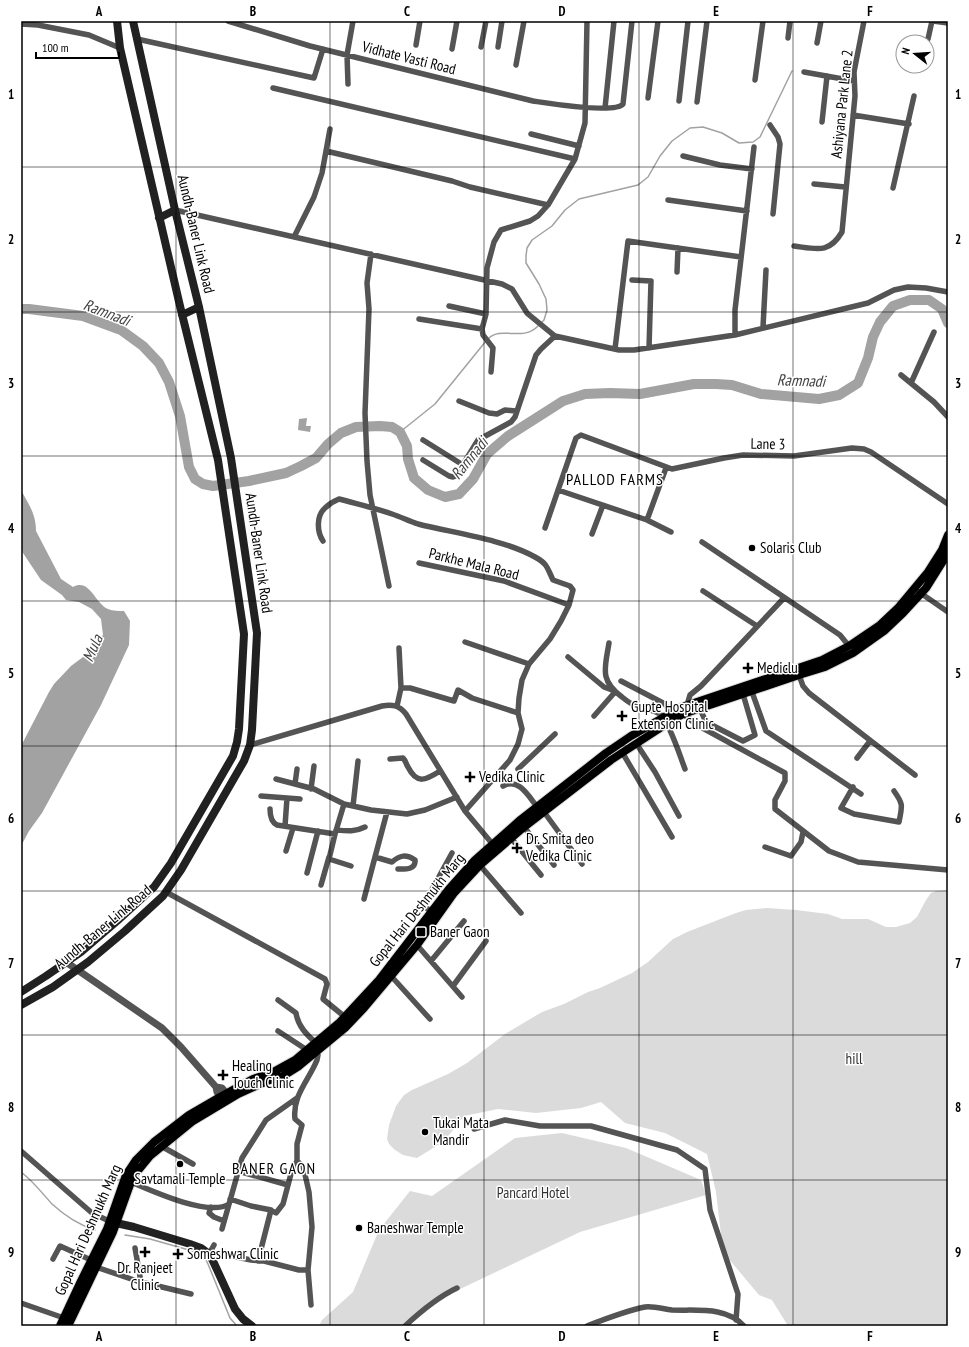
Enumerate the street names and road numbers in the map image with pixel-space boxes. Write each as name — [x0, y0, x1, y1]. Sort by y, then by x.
street label: Vidhate Vasti Road — [359, 36, 458, 78]
street label: Ashiyana Park Lane 2 — [826, 49, 857, 159]
street label: Aundh-Baner Link Road — [174, 173, 219, 295]
street label: Lane 3 — [750, 434, 786, 453]
street label: Aundh-Baner Link Road — [242, 492, 277, 614]
street label: Parkhe Mala Road — [427, 543, 521, 584]
street label: Gopal Hari Deshmukh Marg — [365, 849, 468, 971]
street label: Aundh-Baner Link Road — [50, 880, 155, 973]
street label: Gopal Hari Deshmukh Marg — [50, 1161, 125, 1298]

